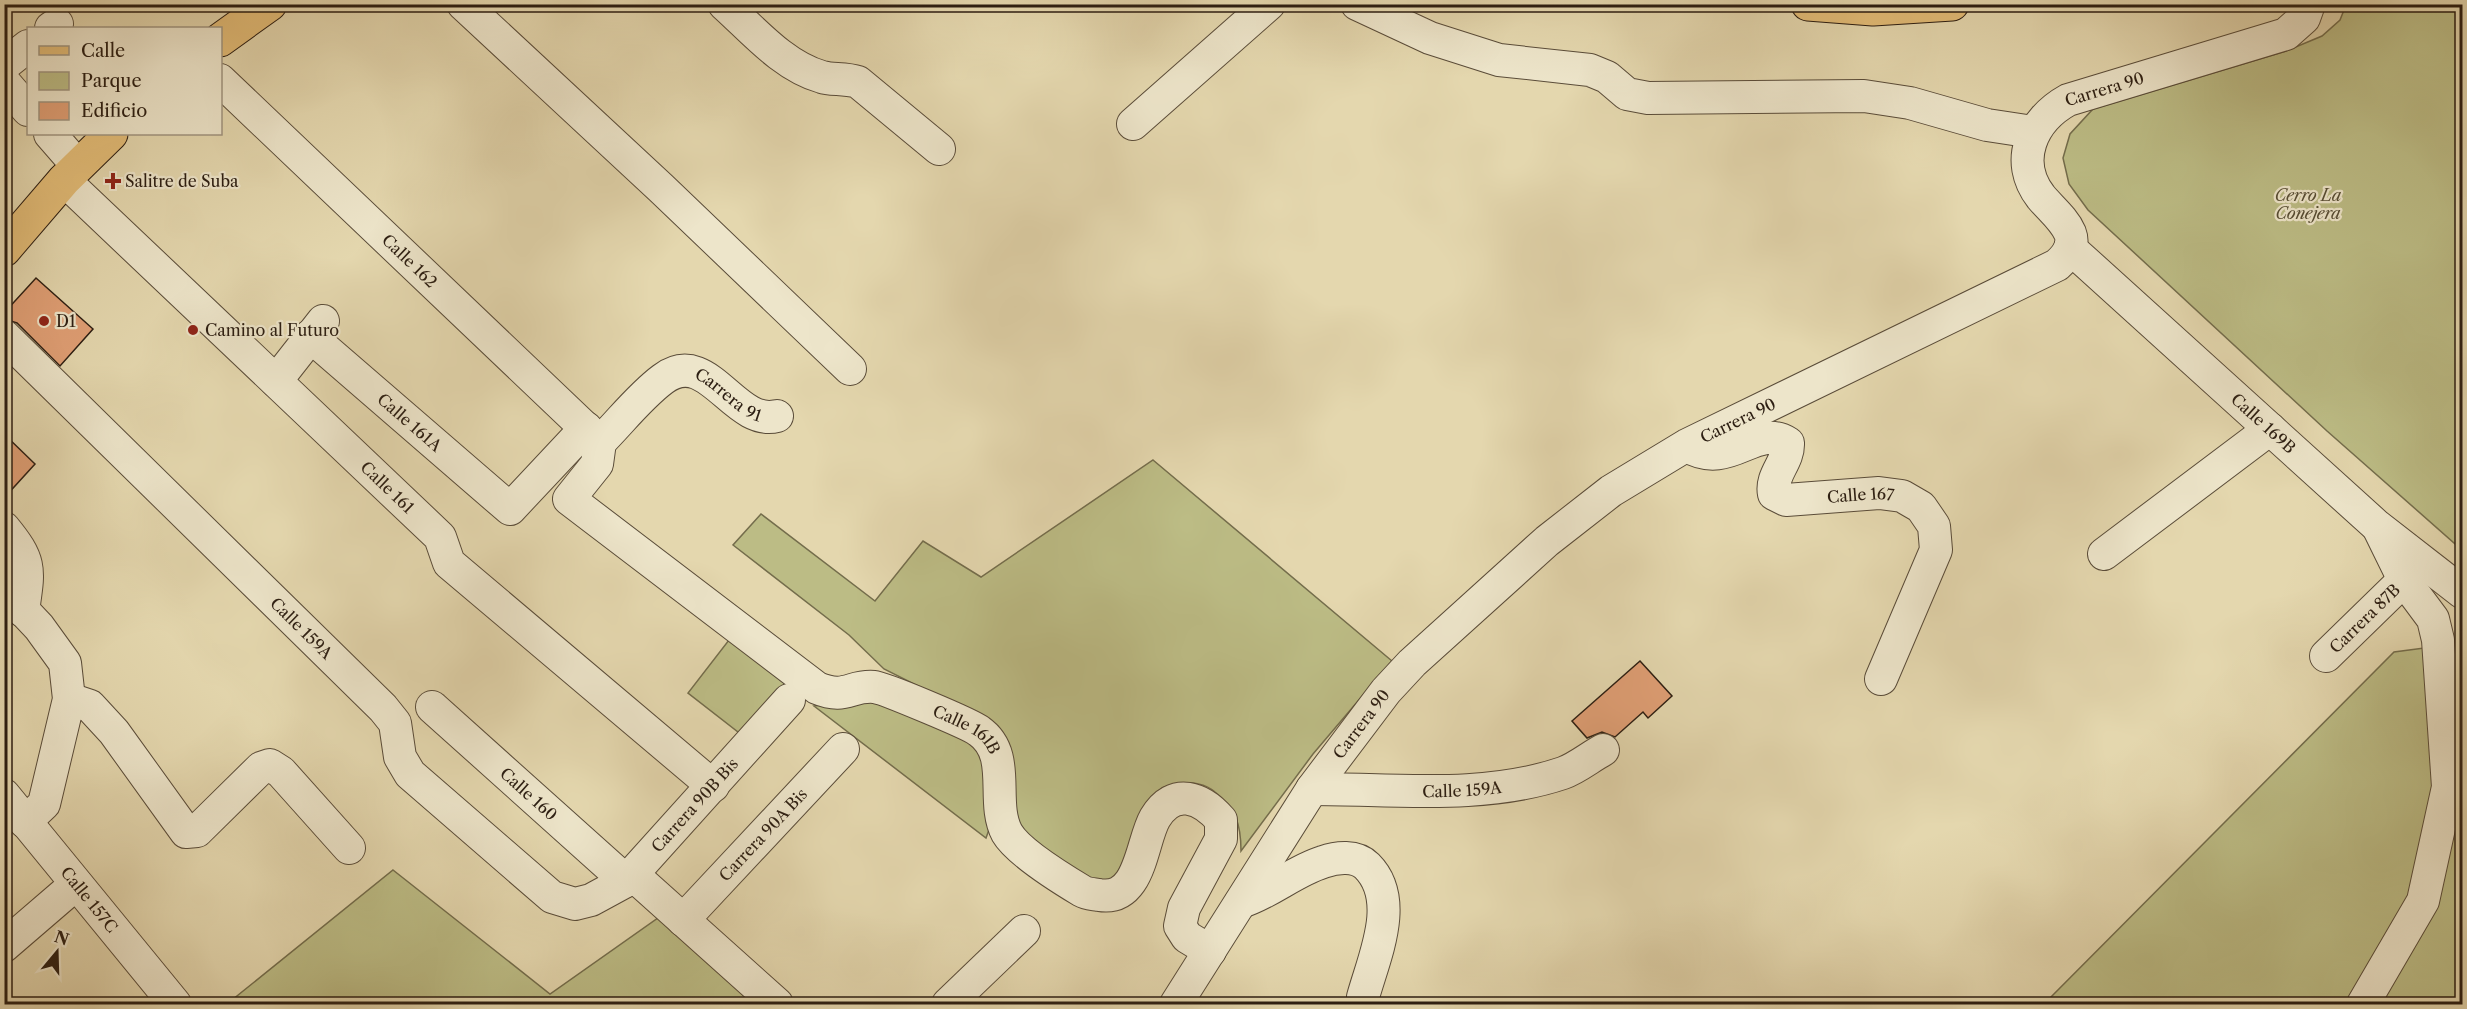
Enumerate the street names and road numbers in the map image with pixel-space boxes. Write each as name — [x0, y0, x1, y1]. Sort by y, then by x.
street label: Carrera 90 — [2062, 68, 2146, 110]
street label: Calle 162 — [378, 230, 442, 292]
street label: Carrera 91 — [692, 364, 765, 426]
street label: Calle 161A — [373, 389, 447, 457]
street label: Calle 169B — [2227, 389, 2300, 458]
street label: Carrera 90 — [1697, 393, 1779, 447]
street label: Calle 161 — [356, 457, 419, 517]
street label: Calle 167 — [1826, 483, 1895, 507]
street label: Carrera 87B — [2325, 579, 2404, 657]
street label: Calle 159A — [266, 593, 338, 664]
street label: Carrera 90 — [1329, 685, 1394, 763]
street label: Calle 161B — [930, 701, 1005, 757]
street label: Carrera 90B Bis — [647, 754, 742, 856]
street label: Calle 160 — [496, 763, 561, 825]
street label: Calle 159A — [1422, 777, 1504, 801]
street label: Carrera 90A Bis — [715, 784, 811, 885]
street label: Calle 157C — [57, 862, 122, 936]

